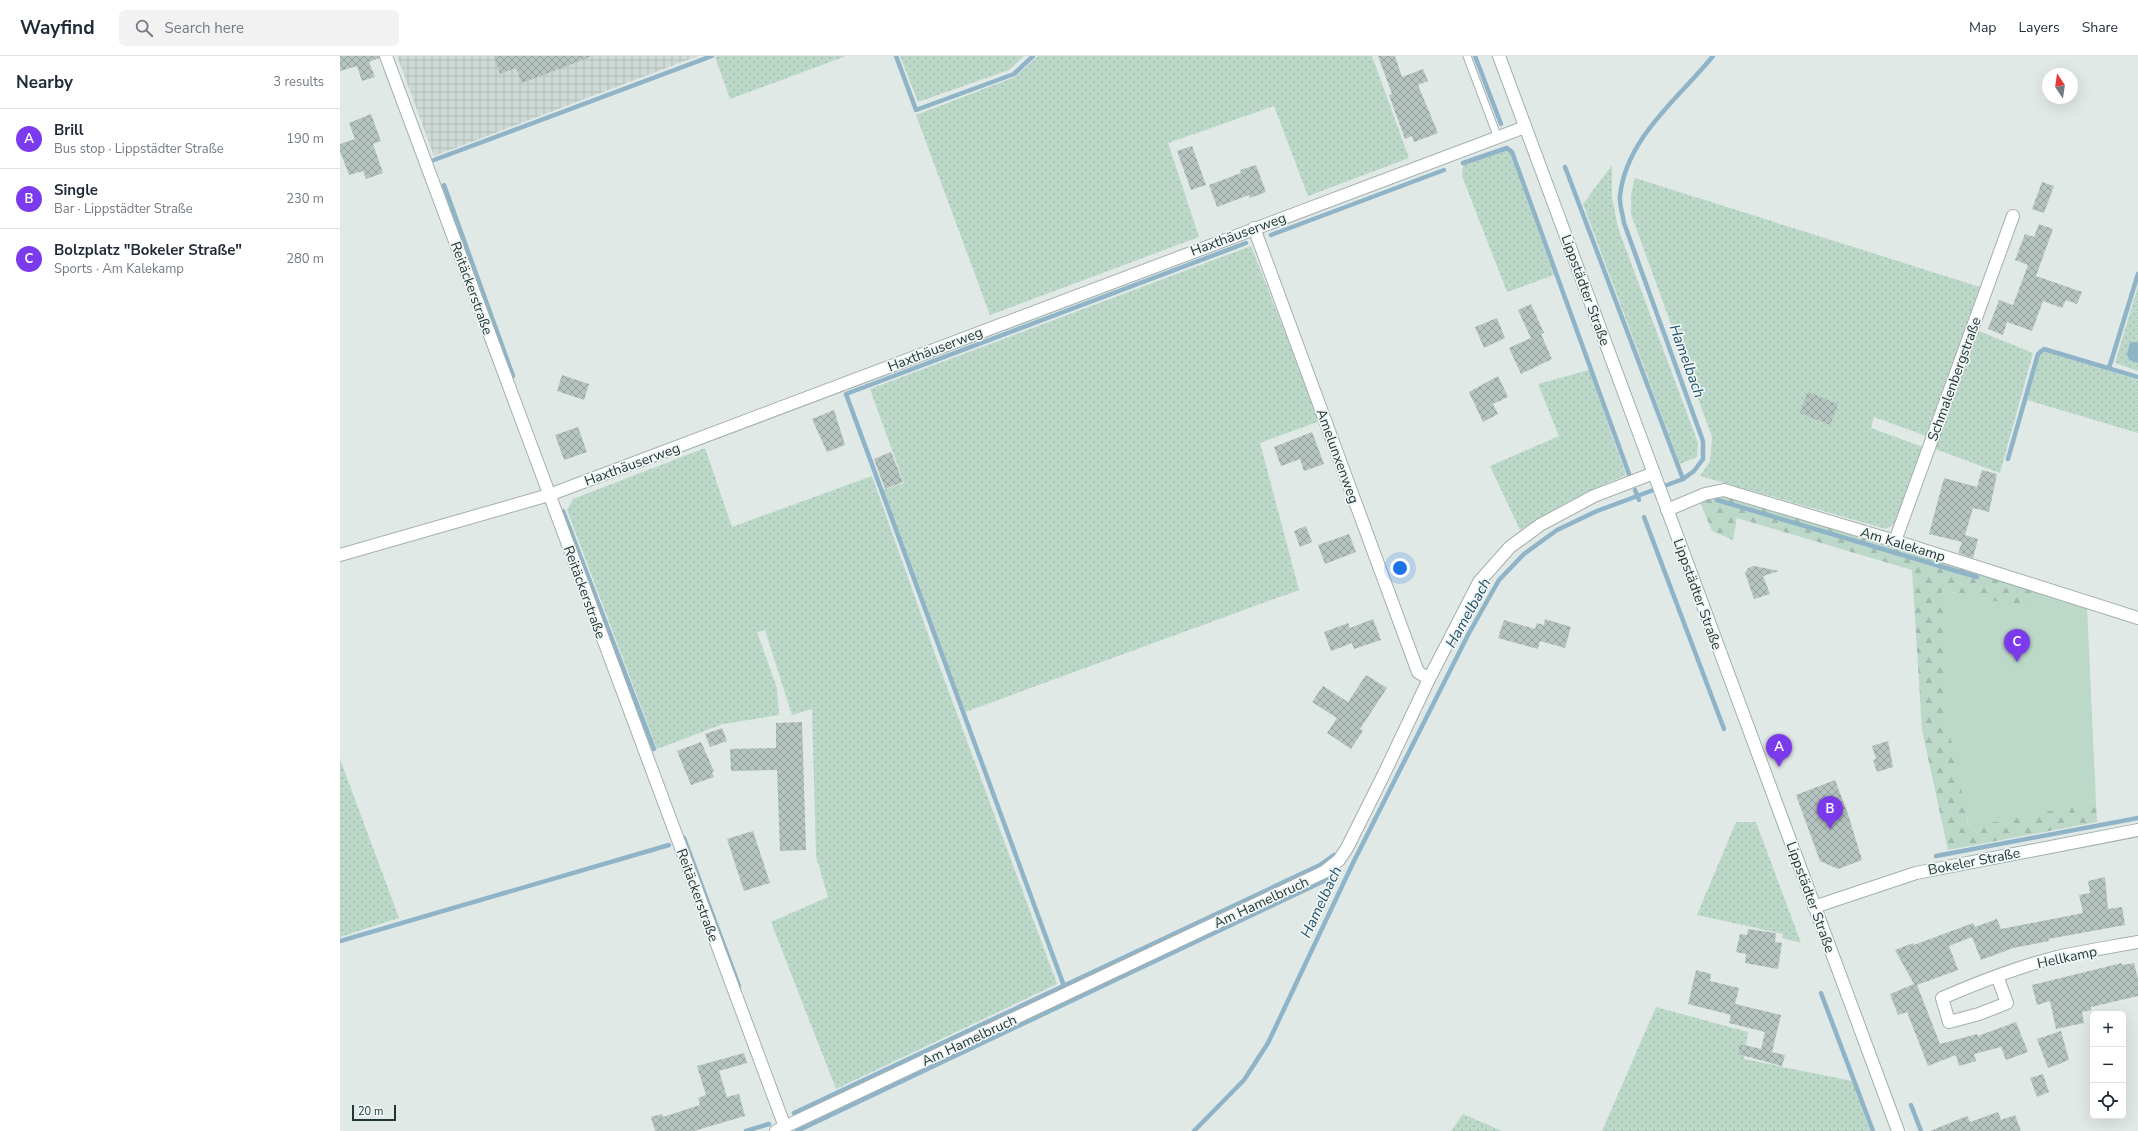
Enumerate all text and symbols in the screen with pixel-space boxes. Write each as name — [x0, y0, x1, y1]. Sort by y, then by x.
search box — [119, 10, 399, 46]
text: Wayfind — [20, 15, 95, 41]
icon: search — [133, 17, 155, 39]
text: Search here — [165, 18, 244, 38]
text: Map — [1969, 18, 1996, 37]
text: Layers — [2018, 18, 2060, 37]
text: Share — [2082, 18, 2118, 37]
north arrow — [2042, 68, 2078, 104]
text: Nearby — [16, 71, 73, 94]
text: 3 results — [273, 73, 324, 91]
text: Brill — [54, 120, 84, 140]
text: A — [24, 130, 34, 148]
text: 190 m — [286, 130, 324, 148]
text: Bus stop · Lippstädter Straße — [54, 140, 224, 158]
text: Single — [54, 180, 98, 200]
text: B — [25, 190, 33, 208]
text: 230 m — [286, 190, 324, 208]
text: Bar · Lippstädter Straße — [54, 200, 193, 218]
street label: Haxthäuserweg — [1188, 208, 1289, 261]
street label: Lippstädter Straße — [1557, 232, 1614, 348]
street label: Reitäckerstraße — [446, 239, 497, 337]
text: Bolzplatz "Bokeler Straße" — [54, 240, 242, 260]
text: C — [25, 250, 33, 268]
text: 280 m — [286, 250, 324, 268]
text: Sports · Am Kalekamp — [54, 260, 184, 278]
street label: Schmalenbergstraße — [1923, 315, 1986, 444]
water label: Hamelbach — [1664, 321, 1710, 401]
street label: Haxthäuserweg — [885, 323, 985, 376]
street label: Amelunxenweg — [1312, 406, 1363, 506]
street label: Haxthäuserweg — [582, 438, 683, 491]
street label: Am Kalekamp — [1858, 523, 1948, 566]
street label: Lippstädter Straße — [1669, 536, 1726, 652]
street label: Reitäckerstraße — [559, 543, 610, 641]
your location — [1390, 558, 1410, 578]
water label: Hamelbach — [1441, 575, 1495, 651]
pin: C — [2004, 629, 2030, 662]
pin: A — [1766, 734, 1792, 767]
pin: B — [1817, 796, 1843, 829]
street label: Lippstädter Straße — [1782, 839, 1839, 955]
street label: Bokeler Straße — [1926, 843, 2022, 880]
street label: Reitäckerstraße — [672, 846, 723, 944]
water label: Hamelbach — [1296, 863, 1346, 941]
street label: Am Hamelbruch — [1211, 872, 1312, 933]
street label: Hellkamp — [2035, 942, 2099, 973]
street label: Am Hamelbruch — [919, 1010, 1020, 1071]
map controls — [2090, 1011, 2126, 1119]
button: + — [2090, 1011, 2126, 1047]
button: − — [2090, 1047, 2126, 1083]
button: locate — [2090, 1083, 2126, 1119]
scale bar — [352, 1103, 396, 1122]
text: 20 m — [358, 1104, 383, 1119]

